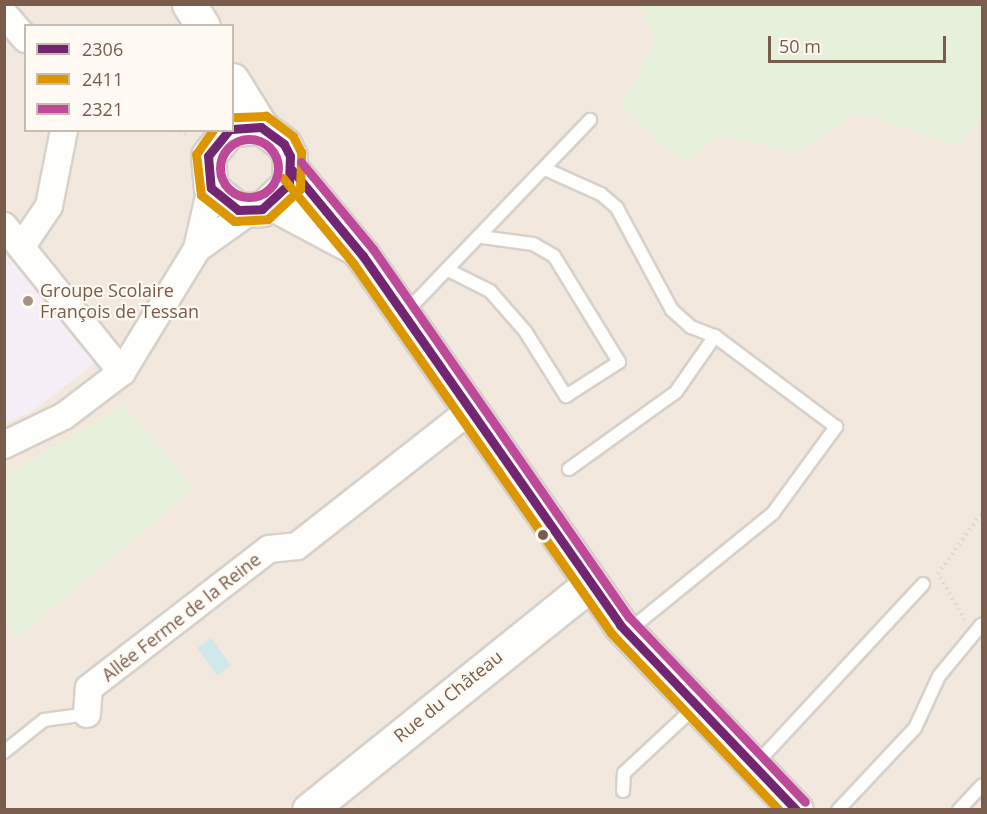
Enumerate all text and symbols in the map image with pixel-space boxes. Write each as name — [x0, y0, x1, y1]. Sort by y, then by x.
legend — [24, 24, 234, 132]
scale bar — [771, 24, 950, 62]
text: 50 m — [779, 34, 821, 58]
text: 2306 — [82, 37, 123, 61]
text: 2411 — [82, 67, 123, 91]
text: 2321 — [82, 97, 123, 121]
place label: Groupe Scolaire François de Tessan — [40, 280, 199, 322]
marker: Groupe Scolaire François de Tessan — [21, 294, 35, 308]
unlabelled marker — [537, 529, 549, 541]
street label: Allée Ferme de la Reine — [97, 548, 265, 686]
street label: Rue du Château — [389, 646, 507, 746]

